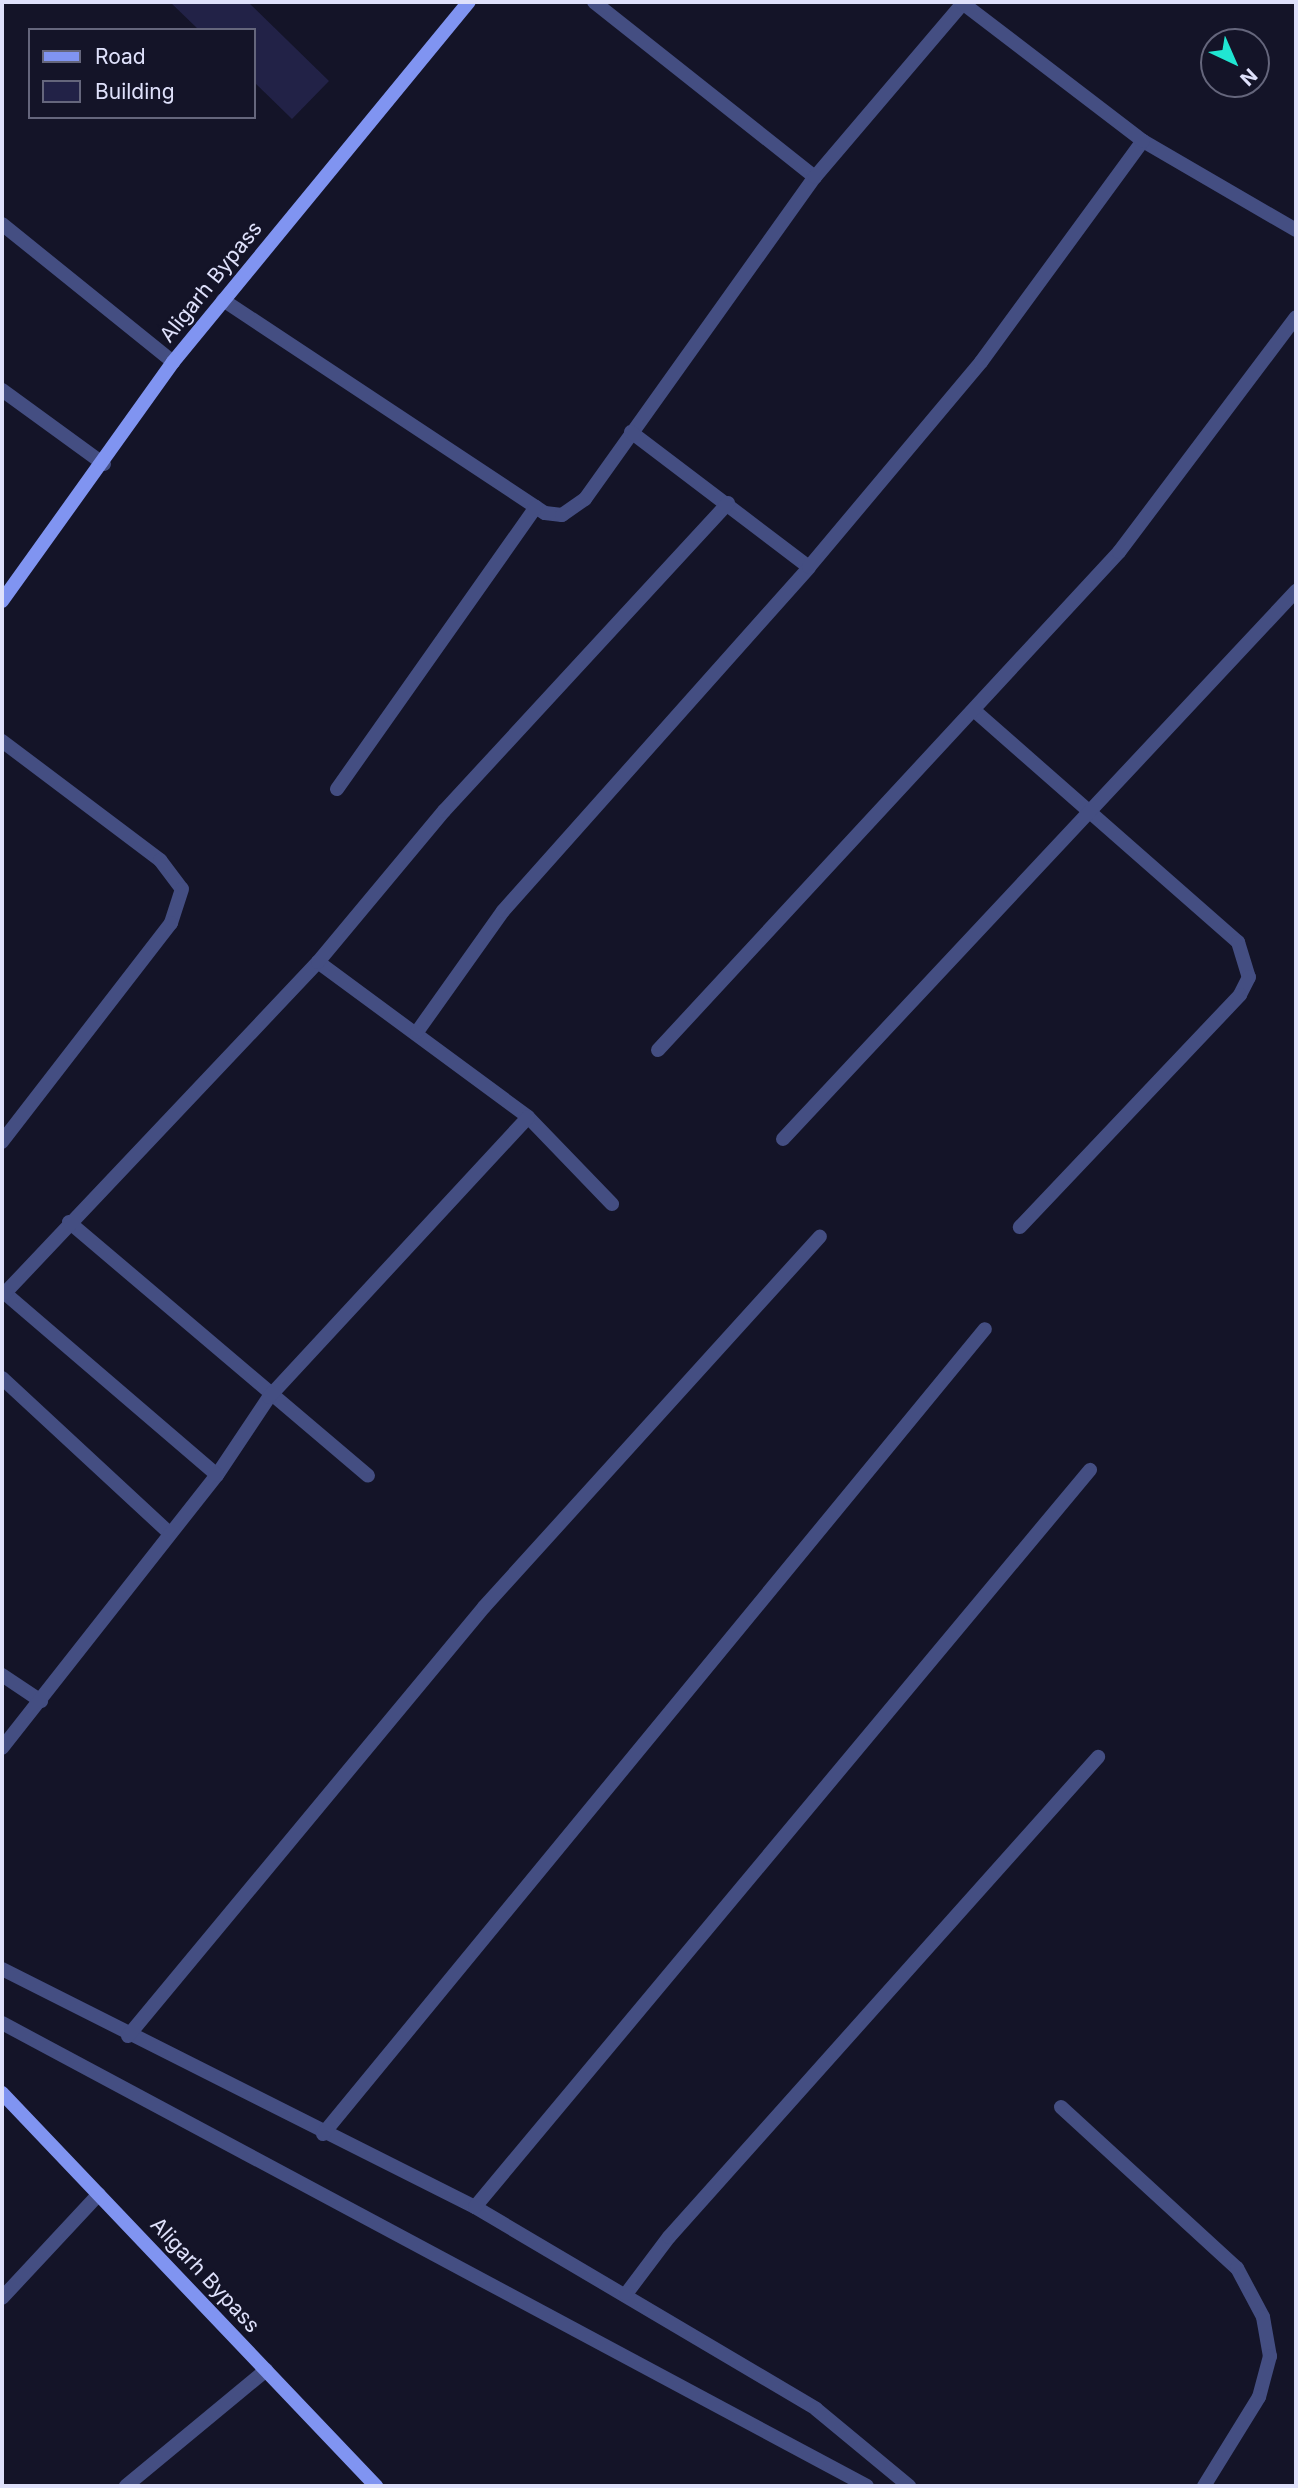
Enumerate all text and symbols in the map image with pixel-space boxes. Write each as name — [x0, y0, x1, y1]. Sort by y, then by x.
legend — [28, 28, 256, 119]
north arrow — [1200, 28, 1270, 98]
text: Road — [95, 44, 146, 69]
text: N — [1235, 64, 1262, 90]
text: Building — [95, 79, 175, 104]
street label: Aligarh Bypass — [154, 216, 268, 348]
street label: Aligarh Bypass — [145, 2212, 265, 2338]

